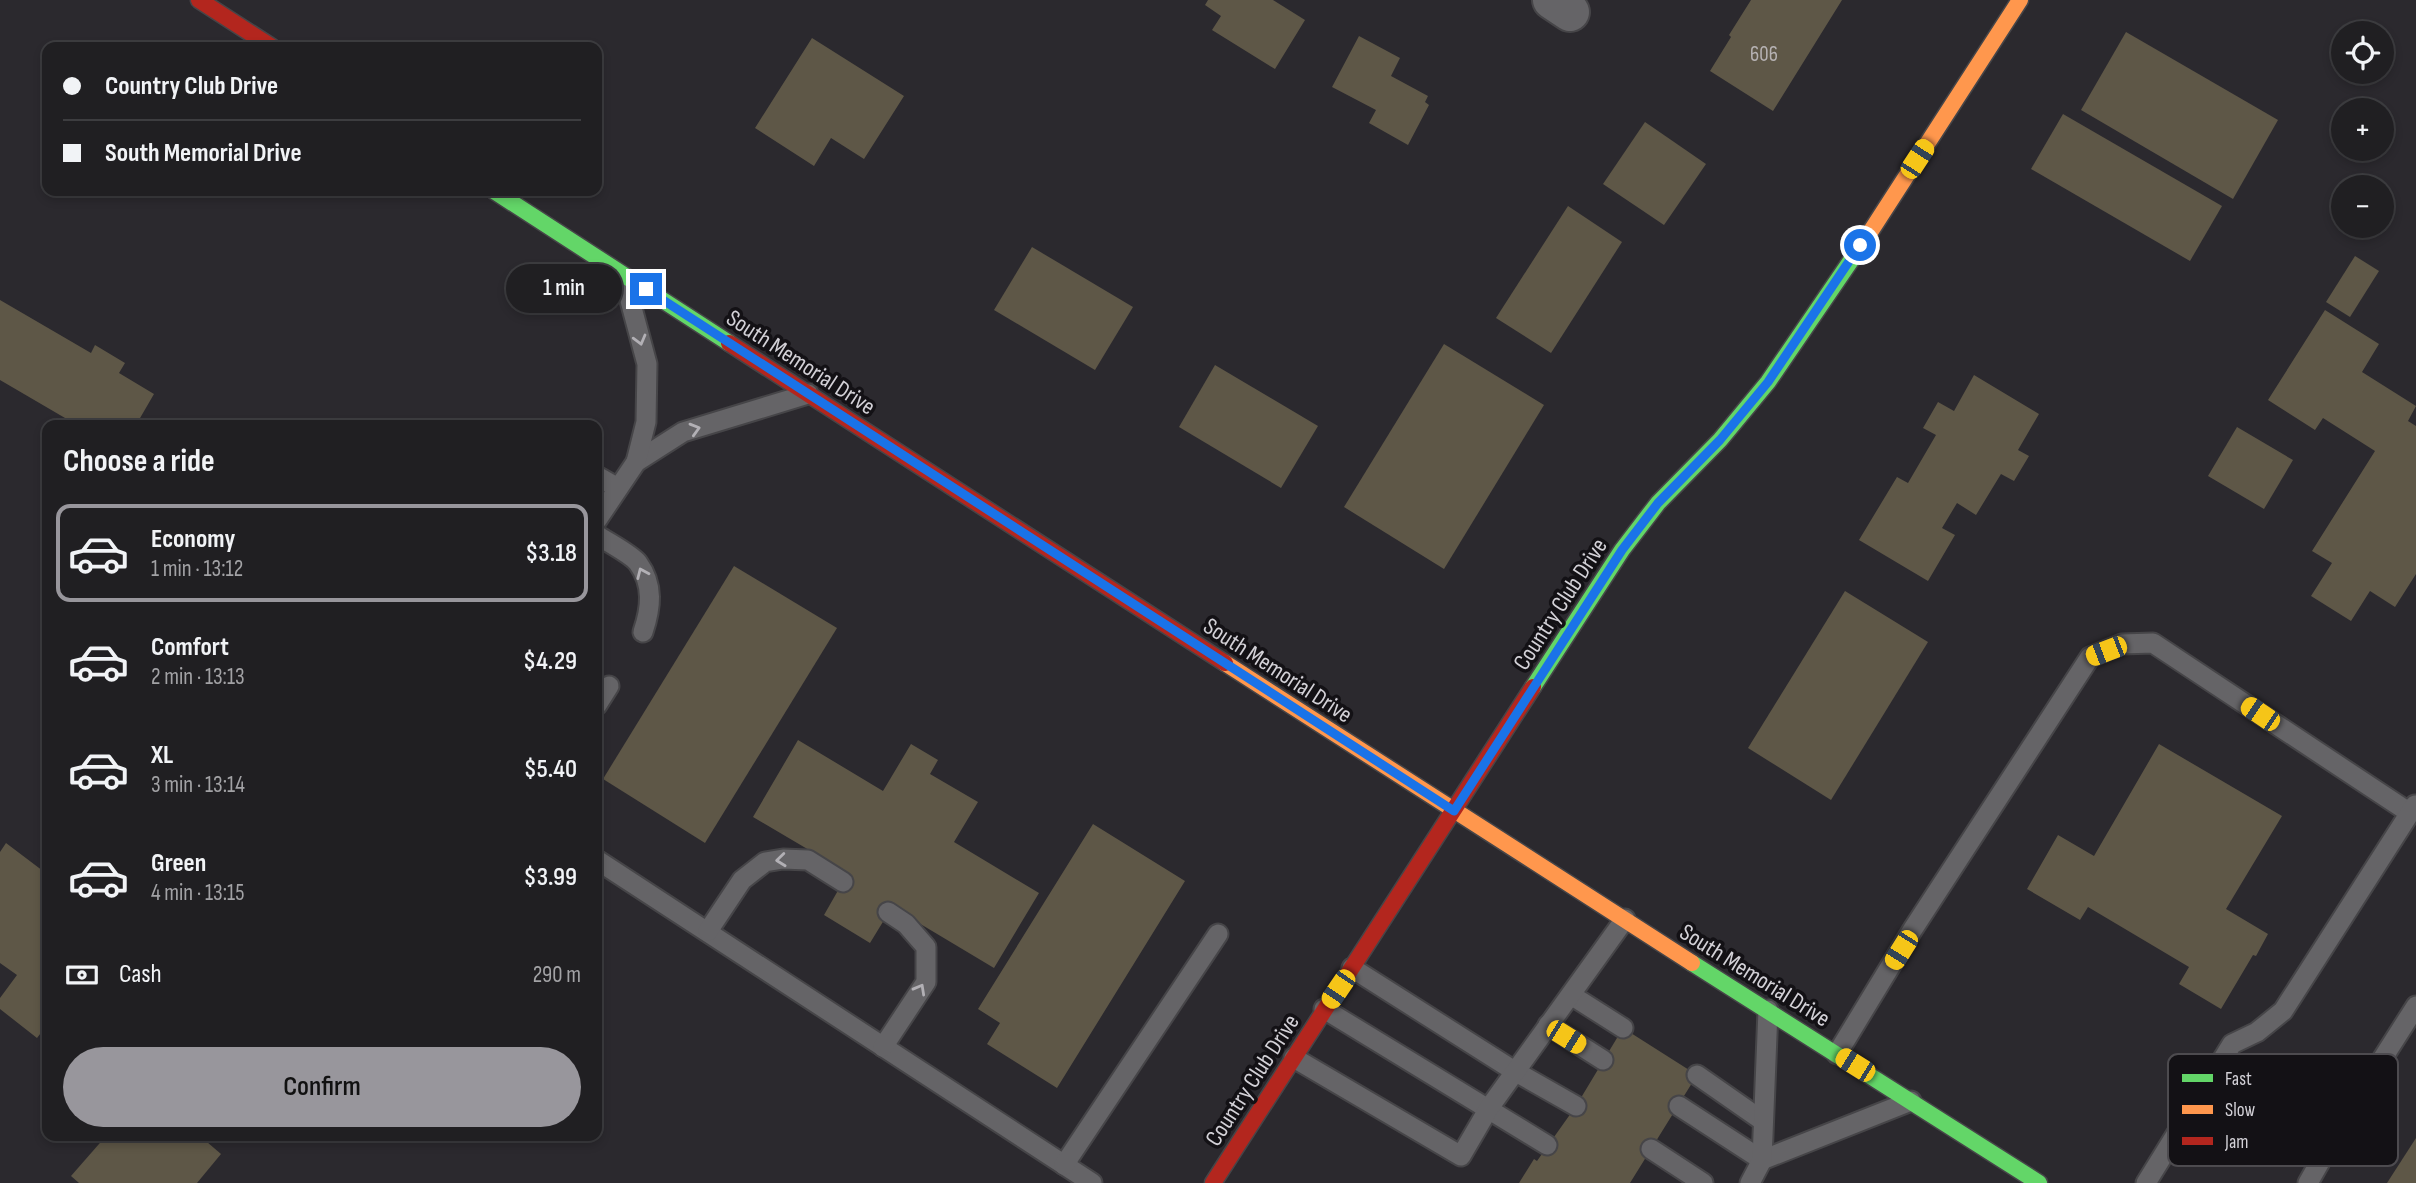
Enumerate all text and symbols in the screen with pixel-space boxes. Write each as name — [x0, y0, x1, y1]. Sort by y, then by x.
map controls — [2331, 21, 2394, 238]
button: locate — [2331, 21, 2394, 84]
house number: 606 — [1750, 42, 1778, 67]
text: Country Club Drive — [105, 71, 278, 102]
button: + — [2331, 98, 2394, 161]
car — [1897, 136, 1938, 182]
text: South Memorial Drive — [105, 138, 302, 169]
button: − — [2331, 175, 2394, 238]
route start — [1844, 229, 1876, 261]
callout: 1 min — [506, 264, 622, 314]
route end — [630, 273, 662, 305]
text: 1 min — [543, 274, 585, 302]
street label: South Memorial Drive — [721, 303, 881, 421]
one-way arrow — [632, 334, 646, 346]
one-way arrow — [689, 422, 701, 437]
text: Choose a ride — [63, 442, 215, 481]
icon: car — [67, 522, 130, 585]
text: Economy — [151, 524, 235, 555]
street label: Country Club Drive — [1507, 533, 1614, 676]
text: $3.18 — [525, 538, 577, 569]
text: 1 min · 13:12 — [151, 555, 243, 583]
one-way arrow — [637, 568, 651, 580]
street label: South Memorial Drive — [1198, 611, 1358, 729]
icon: car — [67, 630, 130, 693]
text: Comfort — [151, 632, 229, 663]
car — [2083, 634, 2130, 668]
text: $4.29 — [523, 646, 577, 677]
text: 2 min · 13:13 — [151, 663, 245, 691]
car — [2237, 694, 2284, 734]
icon: car — [67, 738, 130, 801]
text: XL — [151, 740, 173, 771]
text: $5.40 — [524, 754, 577, 785]
text: 3 min · 13:14 — [151, 771, 245, 799]
icon: car — [67, 846, 130, 909]
text: Green — [151, 848, 206, 879]
one-way arrow — [775, 853, 787, 868]
text: $3.99 — [523, 862, 577, 893]
text: 4 min · 13:15 — [151, 879, 244, 907]
street label: South Memorial Drive — [1674, 918, 1835, 1033]
car — [1881, 927, 1922, 973]
icon: cash — [63, 956, 101, 994]
text: Cash — [119, 959, 162, 990]
text: 290 m — [533, 961, 581, 989]
car — [1318, 966, 1359, 1012]
one-way arrow — [912, 984, 925, 997]
street label: Country Club Drive — [1199, 1009, 1306, 1152]
car — [1543, 1017, 1590, 1057]
car — [1832, 1045, 1879, 1085]
button: Confirm — [63, 1047, 581, 1127]
legend — [2168, 1054, 2398, 1166]
text: Fast — [2225, 1068, 2252, 1091]
text: Slow — [2225, 1099, 2255, 1122]
text: Jam — [2224, 1131, 2248, 1154]

